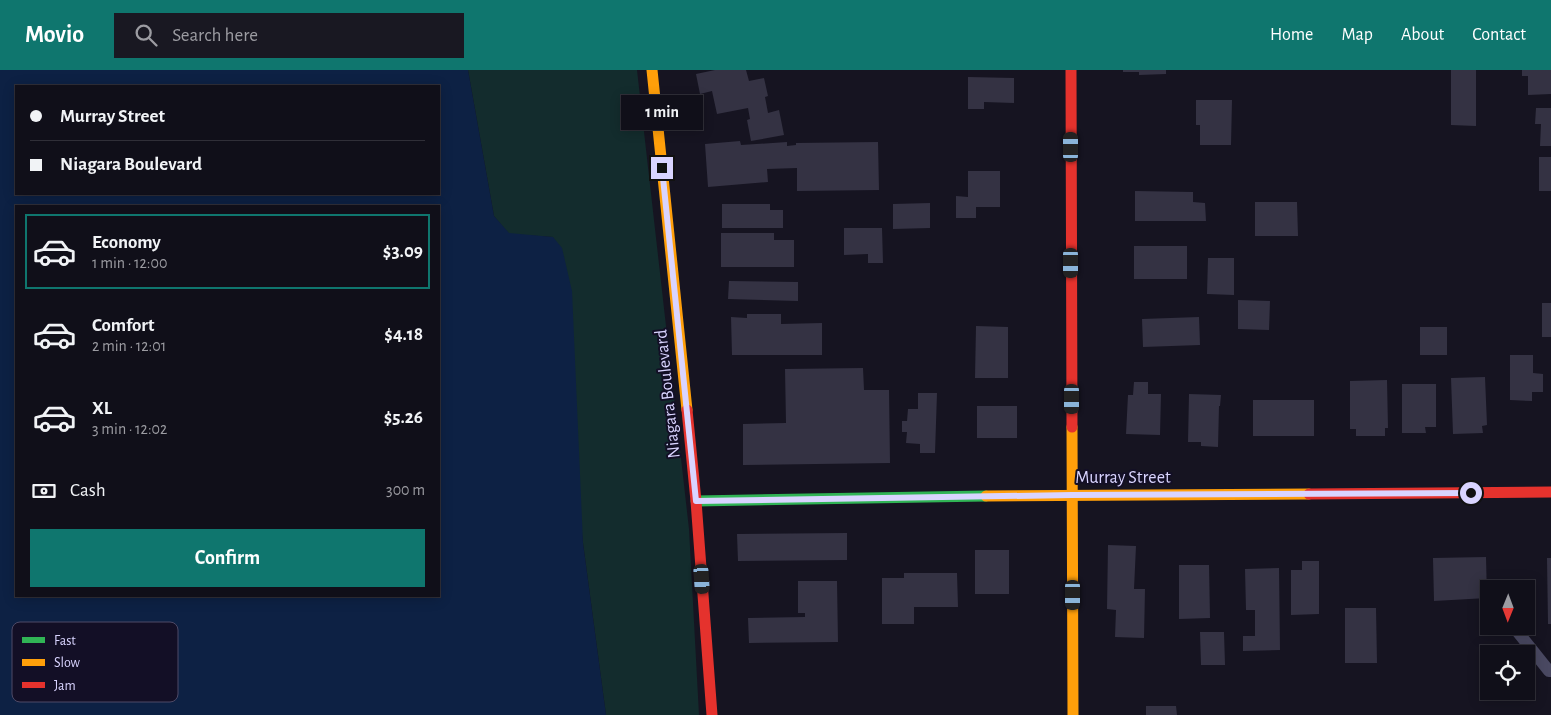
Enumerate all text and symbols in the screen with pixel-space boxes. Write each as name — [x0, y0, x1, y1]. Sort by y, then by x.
search box — [114, 13, 464, 58]
icon: search — [132, 21, 160, 49]
text: Movio — [25, 23, 84, 47]
text: Search here — [172, 26, 258, 45]
text: Home — [1270, 26, 1313, 44]
text: Map — [1341, 26, 1373, 44]
text: About — [1401, 26, 1444, 44]
text: Contact — [1472, 26, 1526, 44]
callout: 1 min — [621, 96, 703, 131]
text: 1 min — [645, 104, 679, 120]
text: Murray Street — [60, 107, 165, 126]
car — [1063, 132, 1078, 162]
text: Niagara Boulevard — [60, 155, 202, 174]
route end — [651, 157, 673, 179]
icon: car — [32, 229, 77, 274]
text: Economy — [92, 233, 161, 252]
text: $3.09 — [383, 242, 423, 261]
car — [1063, 248, 1078, 278]
text: 1 min · 12:00 — [92, 255, 167, 271]
icon: car — [32, 312, 77, 357]
text: Comfort — [92, 316, 154, 335]
text: $4.18 — [384, 325, 423, 344]
street label: Niagara Boulevard — [652, 329, 684, 459]
text: 2 min · 12:01 — [92, 338, 166, 354]
car — [1064, 384, 1079, 414]
icon: car — [32, 395, 77, 440]
text: XL — [92, 399, 112, 418]
text: $5.26 — [384, 408, 423, 427]
text: 3 min · 12:02 — [92, 421, 167, 437]
street label: Murray Street — [1075, 469, 1171, 487]
icon: cash — [30, 477, 58, 505]
text: Cash — [70, 481, 106, 500]
text: 300 m — [386, 482, 425, 498]
route start — [1460, 482, 1482, 504]
button: Confirm — [30, 529, 425, 587]
car — [693, 564, 710, 594]
car — [1065, 580, 1080, 610]
north arrow — [1480, 580, 1535, 635]
map controls — [1480, 580, 1535, 700]
legend — [12, 622, 178, 702]
text: Fast — [54, 634, 76, 648]
button: locate — [1480, 645, 1535, 700]
text: Slow — [54, 656, 81, 670]
text: Jam — [54, 679, 76, 693]

